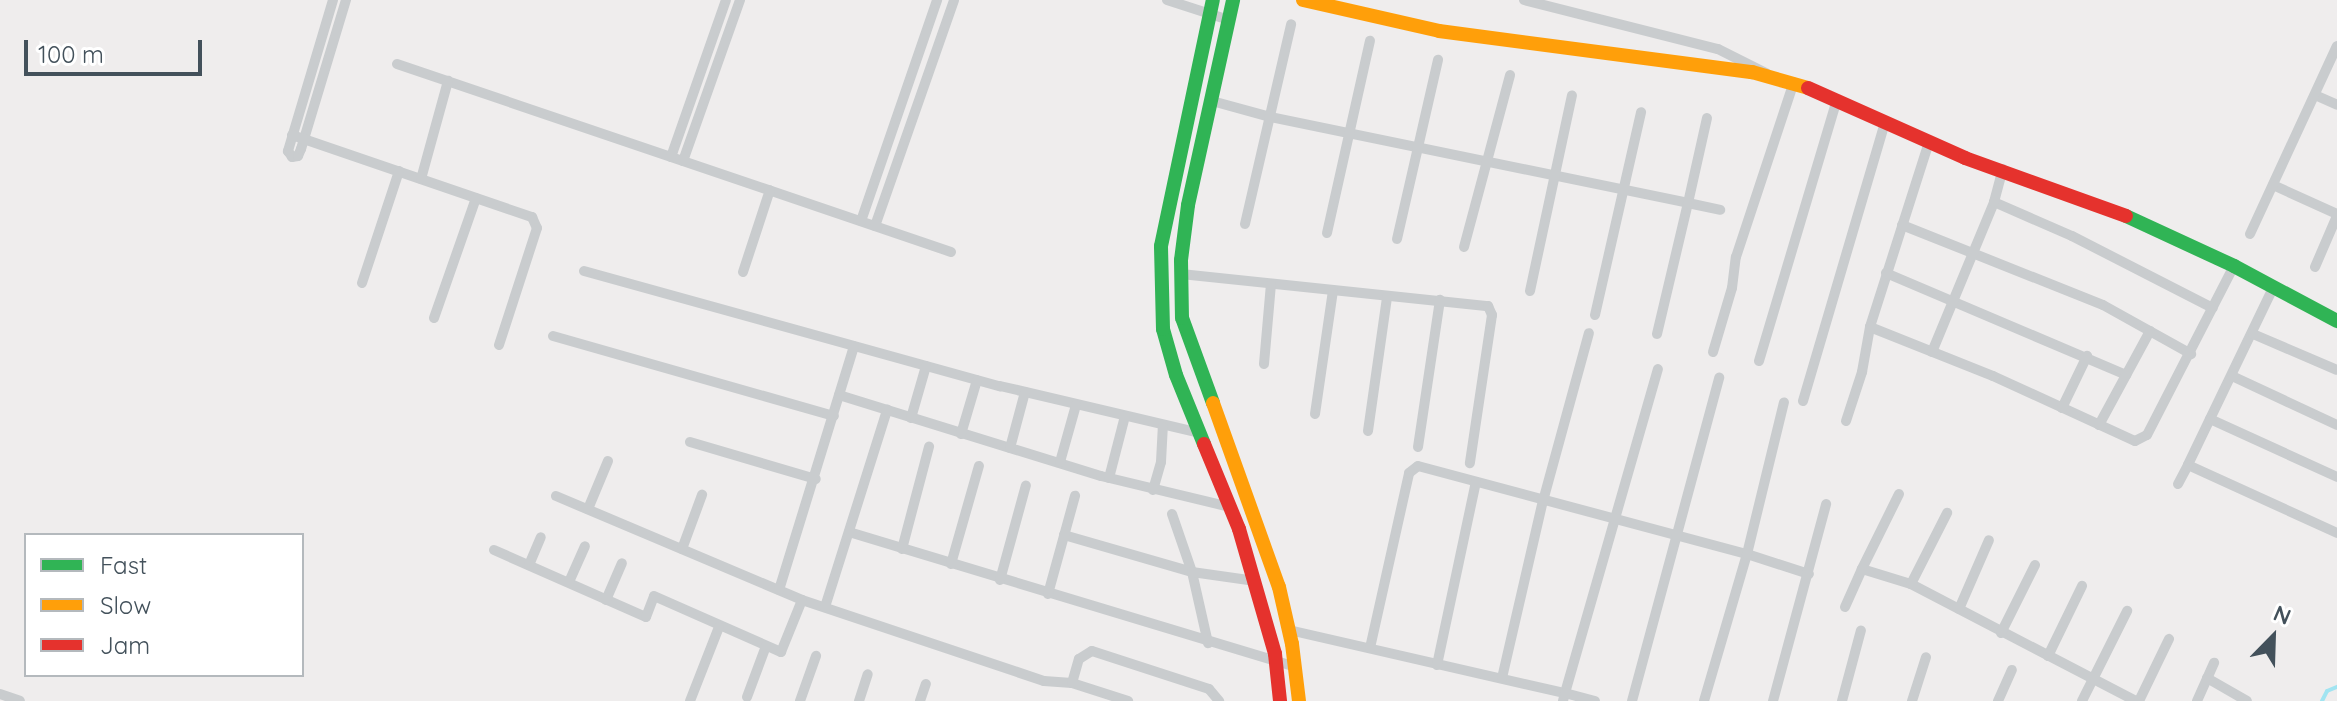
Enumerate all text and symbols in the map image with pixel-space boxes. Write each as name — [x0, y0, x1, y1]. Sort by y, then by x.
scale bar — [28, 24, 206, 74]
text: 100 m — [38, 39, 104, 69]
legend — [24, 533, 304, 677]
text: Fast — [100, 550, 147, 580]
text: Slow — [100, 590, 151, 620]
north arrow — [2233, 597, 2313, 677]
text: N — [2269, 599, 2295, 631]
text: Jam — [100, 630, 150, 660]

